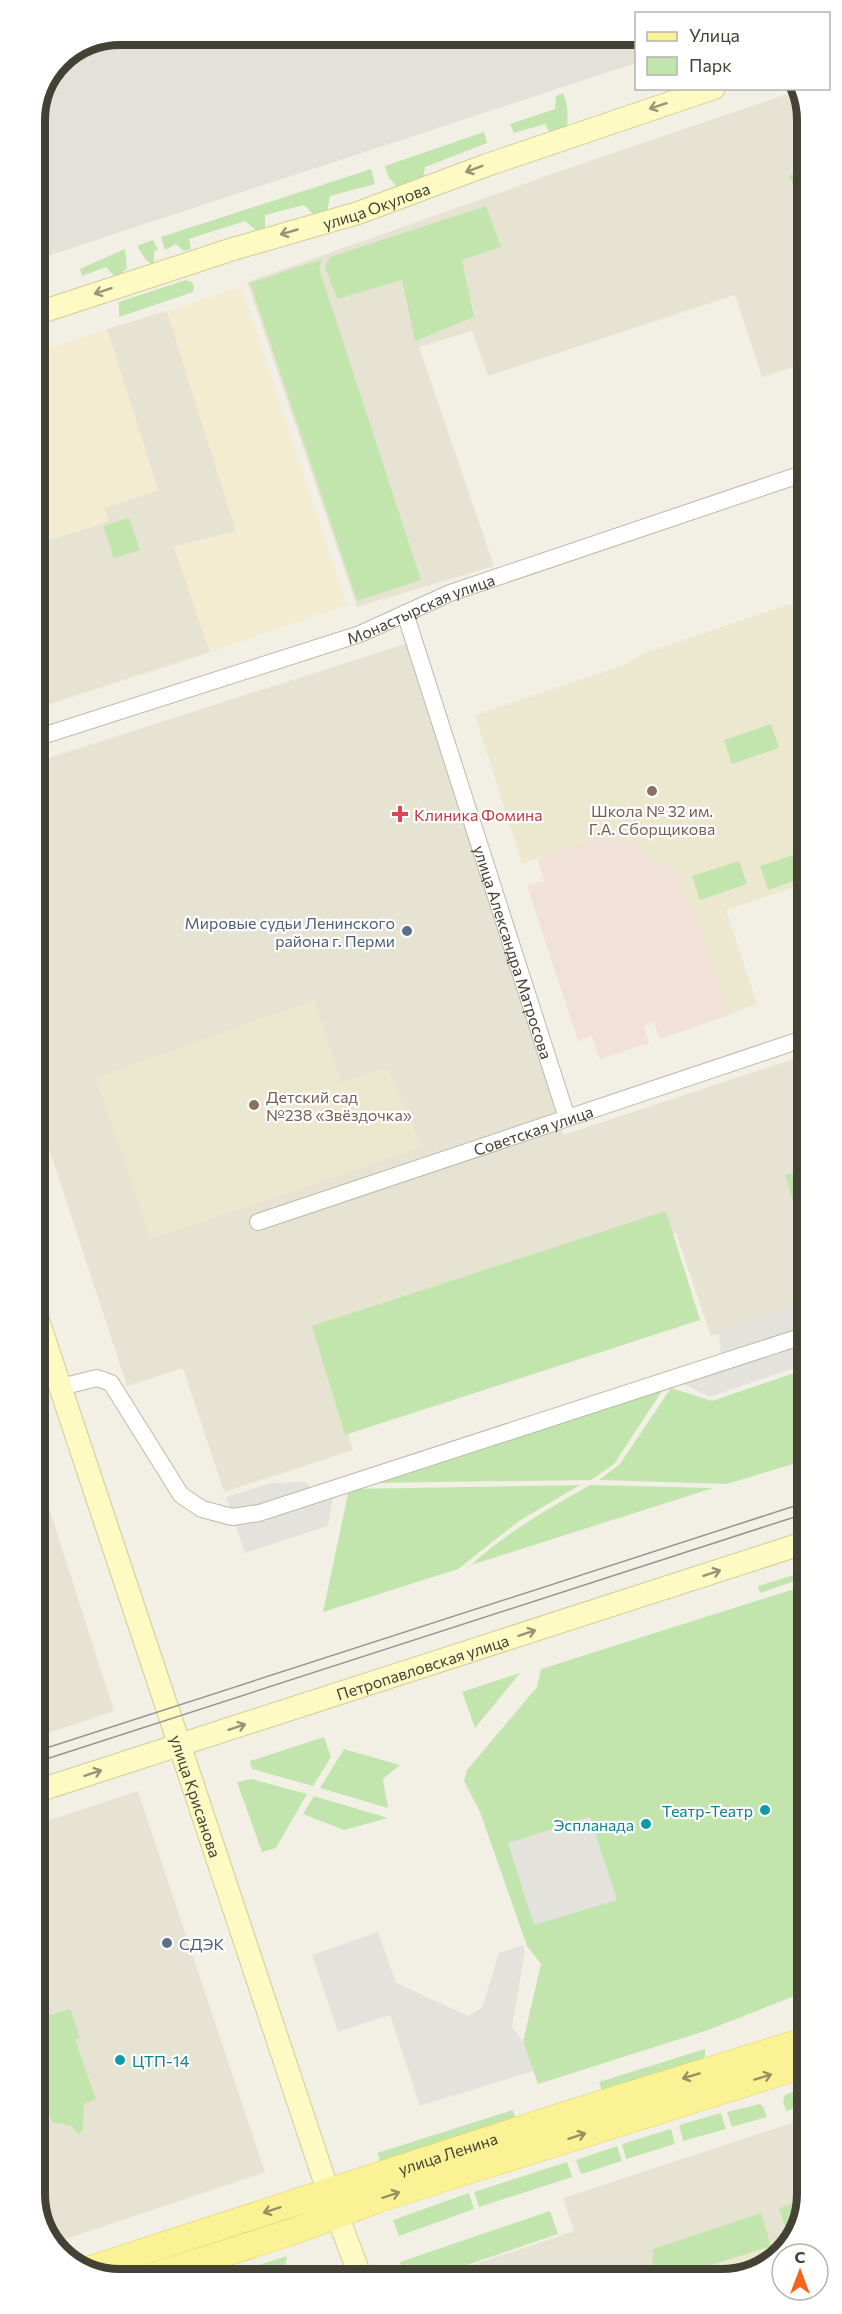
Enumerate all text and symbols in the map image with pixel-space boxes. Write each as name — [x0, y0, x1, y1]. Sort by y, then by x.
legend — [635, 12, 830, 90]
text: Улица — [689, 24, 740, 46]
text: Парк — [689, 54, 732, 76]
one-way arrow — [649, 102, 668, 113]
one-way arrow — [465, 165, 484, 176]
street label: улица Окулова — [320, 178, 432, 232]
one-way arrow — [280, 227, 299, 239]
one-way arrow — [94, 286, 113, 297]
street label: Монастырская улица — [344, 569, 497, 647]
marker: Школа № 32 им. Г.А. Сборщикова — [645, 784, 659, 798]
place label: Школа № 32 им. Г.А. Сборщикова — [589, 801, 715, 838]
marker: Клиника Фомина — [391, 805, 409, 823]
place label: Клиника Фомина — [414, 805, 543, 824]
street label: улица Александра Матросова — [471, 843, 557, 1061]
place label: Мировые судьи Ленинского района г. Перми — [185, 913, 395, 950]
marker: Мировые судьи Ленинского района г. Перми — [400, 924, 414, 938]
place label: Детский сад №238 «Звёздочка» — [266, 1087, 412, 1124]
marker: Детский сад №238 «Звёздочка» — [247, 1098, 261, 1112]
street label: Советская улица — [471, 1101, 595, 1159]
one-way arrow — [702, 1567, 721, 1578]
one-way arrow — [517, 1627, 536, 1638]
street label: Петропавловская улица — [334, 1630, 511, 1703]
one-way arrow — [227, 1721, 246, 1732]
street label: улица Крисанова — [167, 1732, 226, 1860]
one-way arrow — [83, 1767, 102, 1778]
place label: Театр-Театр — [662, 1801, 753, 1820]
marker: Театр-Театр — [758, 1803, 772, 1817]
place label: Эспланада — [553, 1815, 634, 1834]
marker: Эспланада — [639, 1817, 653, 1831]
place label: СДЭК — [179, 1934, 224, 1953]
marker: СДЭК — [160, 1936, 174, 1950]
place label: ЦТП-14 — [132, 2051, 190, 2070]
marker: ЦТП-14 — [113, 2053, 127, 2067]
one-way arrow — [682, 2071, 701, 2082]
one-way arrow — [753, 2071, 772, 2082]
street label: улица Ленина — [396, 2128, 500, 2178]
one-way arrow — [567, 2130, 586, 2141]
one-way arrow — [381, 2189, 400, 2200]
one-way arrow — [263, 2205, 282, 2216]
north arrow — [770, 2242, 830, 2302]
text: С — [795, 2247, 806, 2266]

